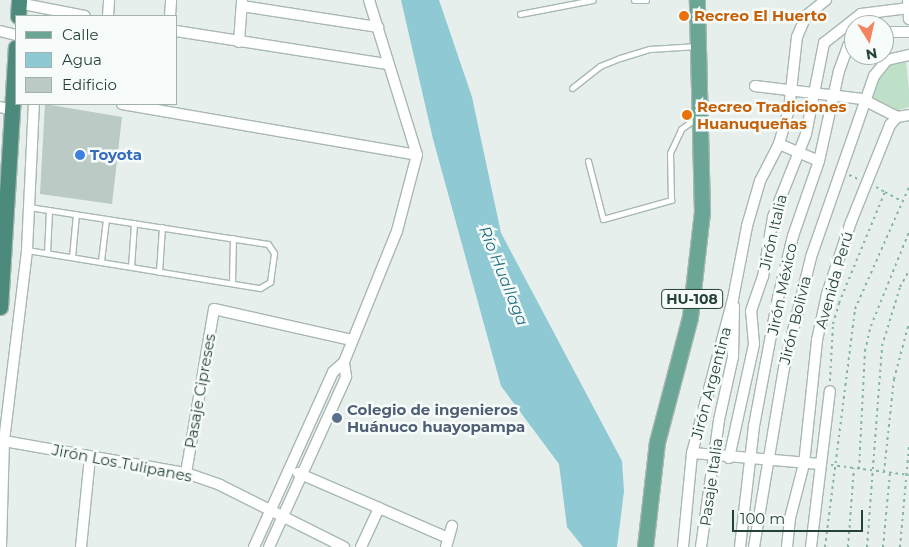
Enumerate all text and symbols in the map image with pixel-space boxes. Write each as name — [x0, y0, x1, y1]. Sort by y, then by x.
place label: Recreo El Huerto — [694, 7, 827, 25]
marker: Recreo El Huerto — [678, 10, 690, 22]
legend — [15, 15, 178, 105]
north arrow — [844, 15, 894, 65]
text: Calle — [62, 25, 99, 44]
text: N — [864, 44, 879, 64]
text: Agua — [62, 50, 102, 69]
text: Edificio — [62, 75, 117, 94]
place label: Recreo Tradiciones Huanuqueñas — [697, 97, 846, 132]
marker: Recreo Tradiciones Huanuqueñas — [681, 109, 693, 121]
place label: Toyota — [90, 146, 142, 164]
marker: Toyota — [74, 149, 86, 161]
street label: Jirón Italia — [756, 192, 790, 272]
water label: Río Huallaga — [474, 223, 532, 329]
street label: Avenida Perú — [812, 229, 856, 331]
street label: Jirón México — [763, 241, 801, 337]
street label: Jirón Bolivia — [775, 274, 815, 366]
road number: HU-108 — [661, 288, 723, 310]
street label: Jirón Argentina — [687, 325, 735, 441]
street label: Pasaje Cipreses — [181, 332, 219, 450]
place label: Colegio de ingenieros Huánuco huayopampa — [347, 400, 525, 435]
marker: Colegio de ingenieros Huánuco huayopampa — [331, 412, 343, 424]
street label: Pasaje Italia — [696, 437, 726, 527]
street label: Jirón Los Tulipanes — [50, 441, 194, 485]
scale bar — [734, 500, 865, 532]
text: 100 m — [740, 509, 785, 528]

